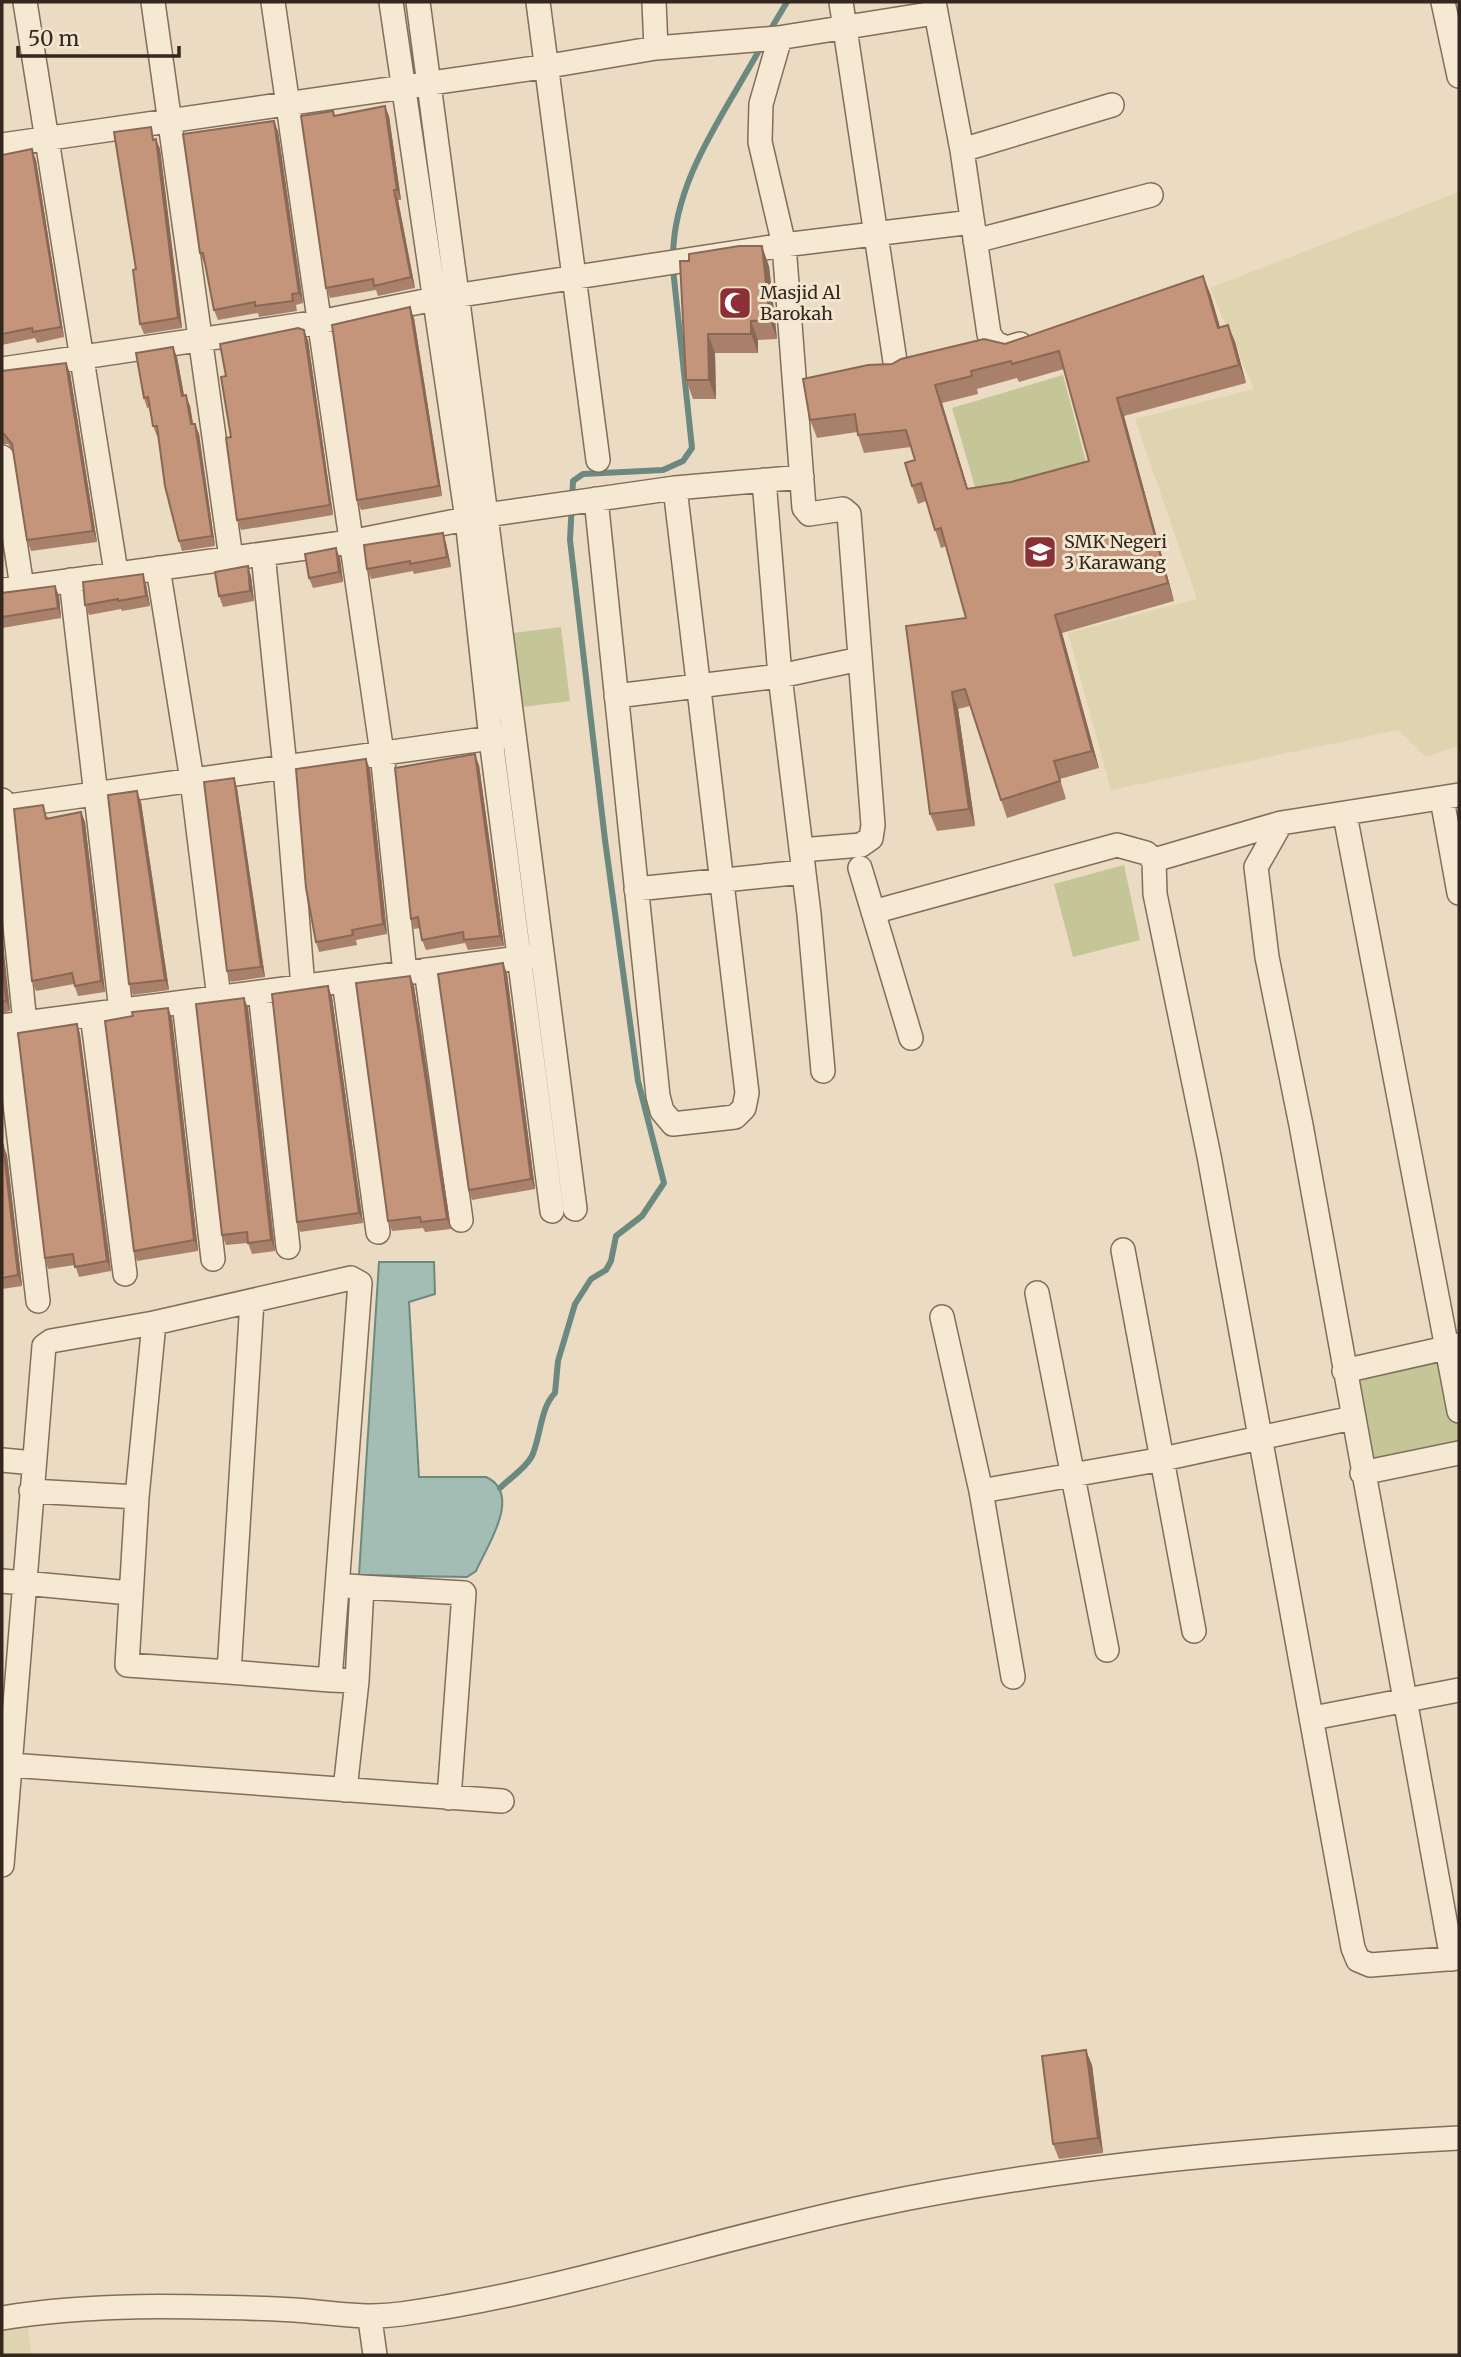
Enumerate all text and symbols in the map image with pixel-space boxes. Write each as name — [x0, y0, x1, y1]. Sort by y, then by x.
scale bar — [18, 14, 178, 58]
text: 50 m — [28, 25, 79, 52]
place label: Masjid Al Barokah — [760, 281, 841, 325]
mosque icon: Masjid Al Barokah — [716, 284, 754, 322]
place label: SMK Negeri 3 Karawang — [1064, 530, 1167, 574]
school or university icon: SMK Negeri 3 Karawang — [1021, 533, 1059, 571]

